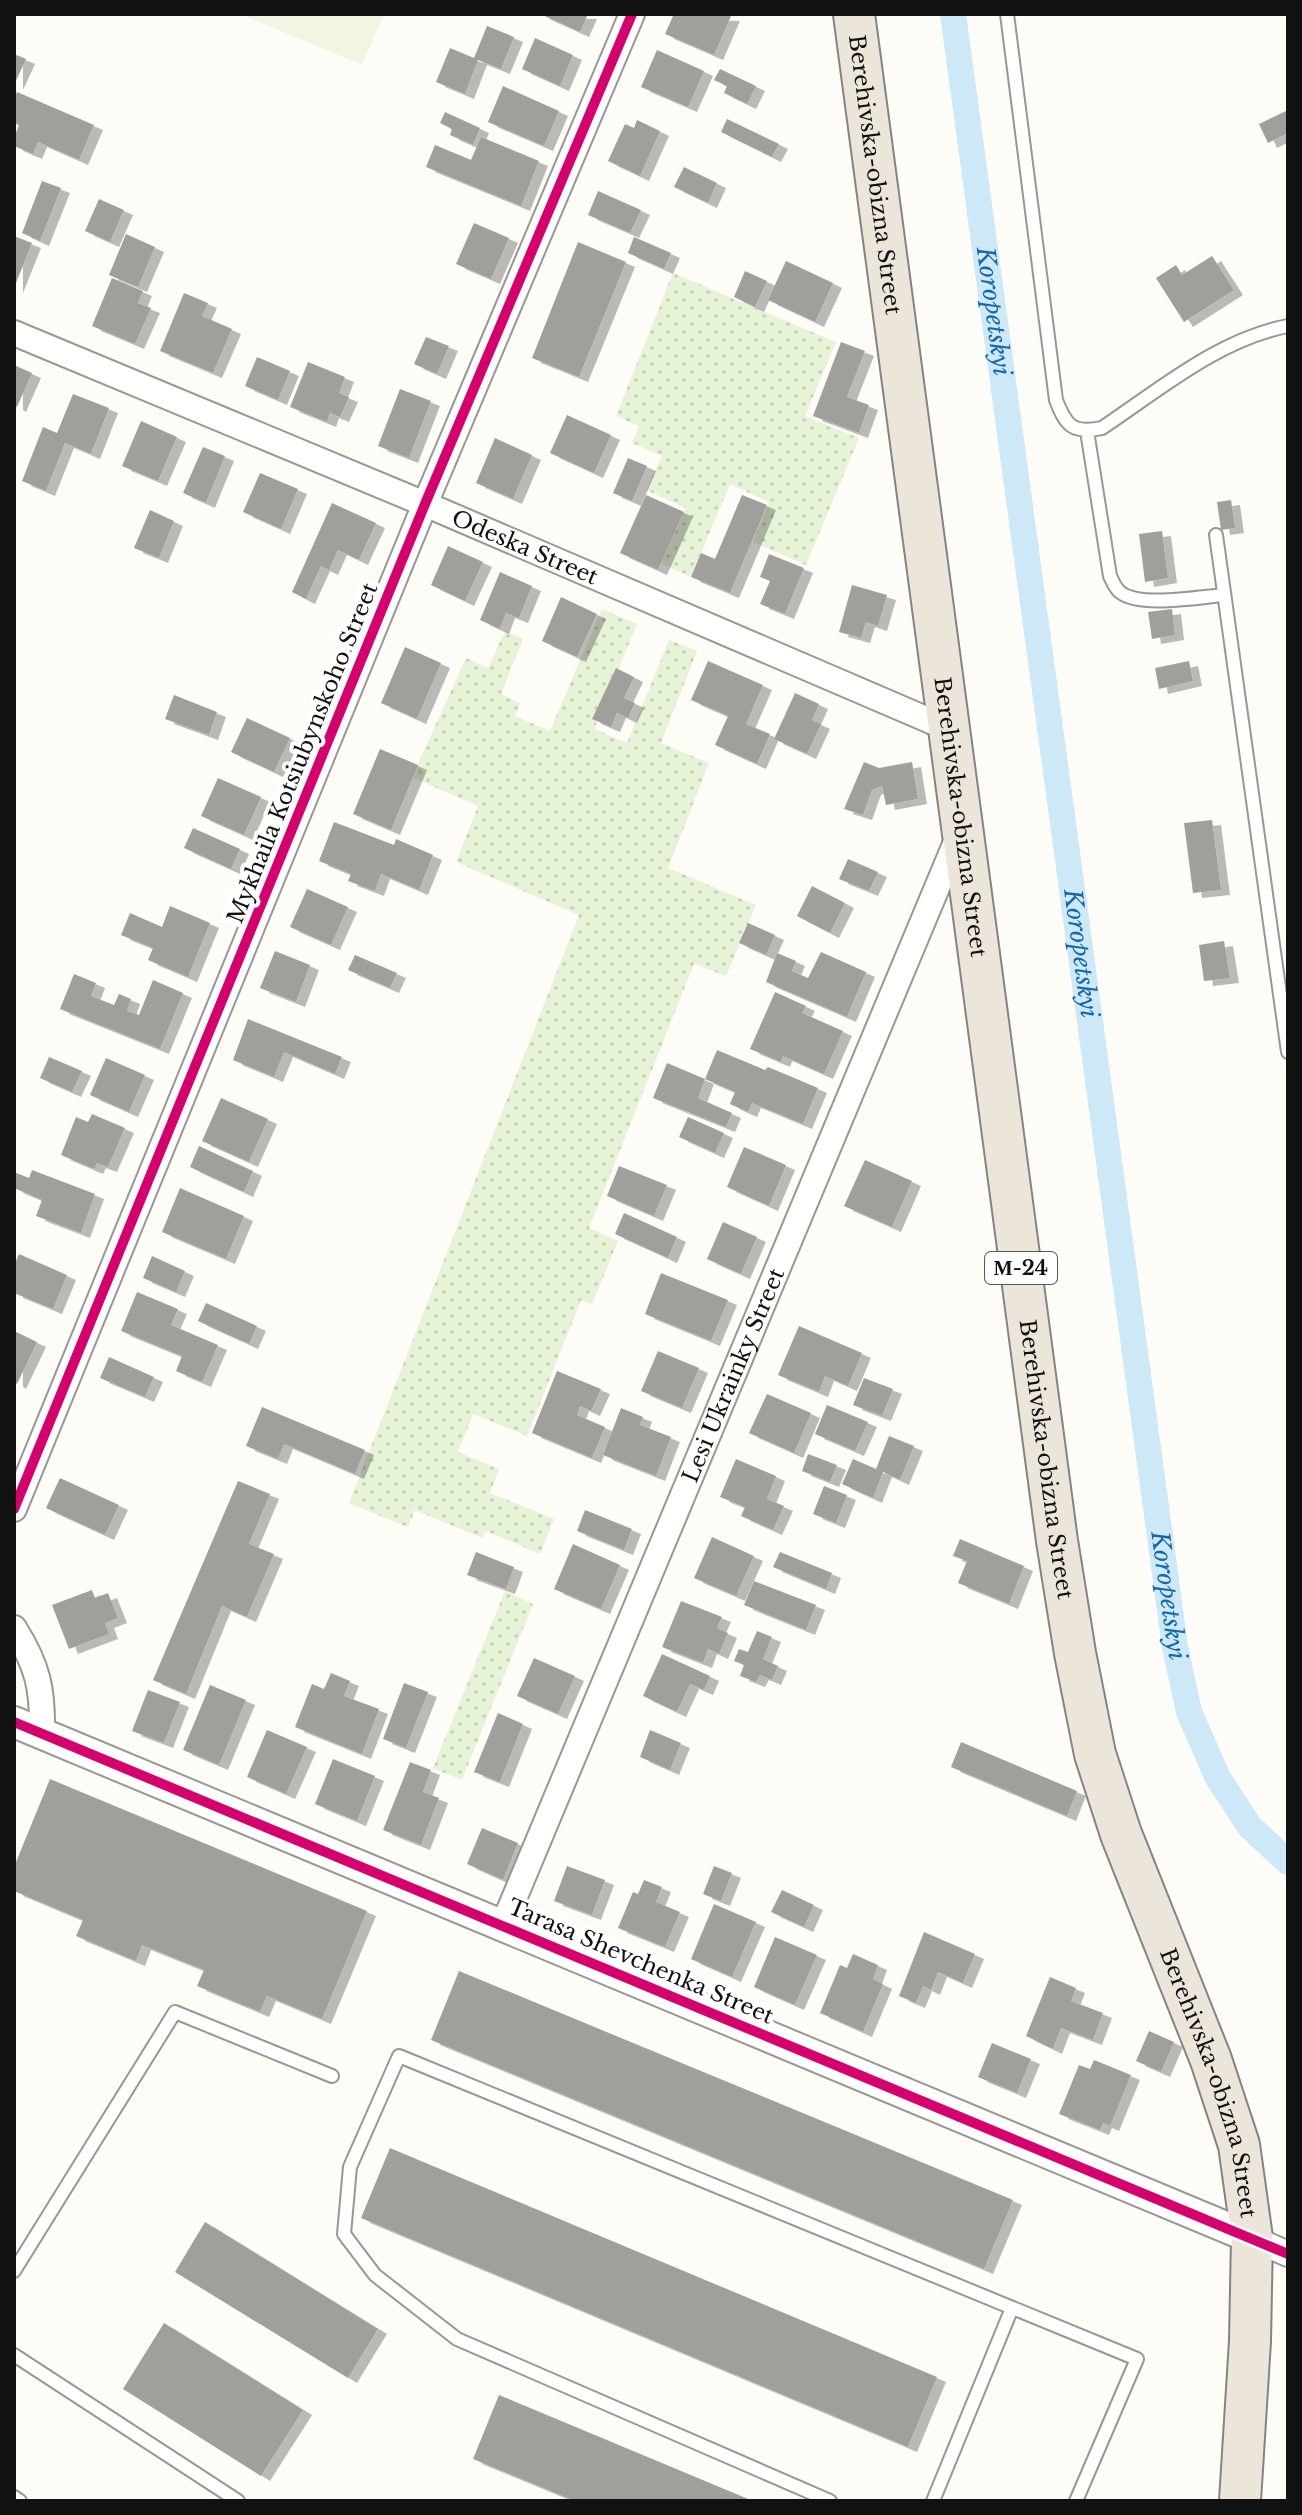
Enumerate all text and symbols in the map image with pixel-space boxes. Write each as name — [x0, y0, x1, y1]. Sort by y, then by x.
street label: Berehivska-obizna Street — [843, 33, 907, 317]
water label: Koropetskyi — [971, 244, 1017, 378]
street label: Odeska Street — [448, 504, 603, 591]
street label: Mykhaila Kotsiubynskoho Street — [222, 578, 384, 927]
street label: Berehivska-obizna Street — [928, 675, 992, 959]
water label: Koropetskyi — [1058, 886, 1104, 1020]
road number: М-24 — [985, 1252, 1057, 1284]
street label: Lesi Ukrainky Street — [677, 1263, 791, 1487]
street label: Berehivska-obizna Street — [1014, 1318, 1079, 1602]
water label: Koropetskyi — [1145, 1528, 1193, 1663]
street label: Tarasa Shevchenka Street — [504, 1893, 778, 2030]
street label: Berehivska-obizna Street — [1154, 1944, 1262, 2220]

